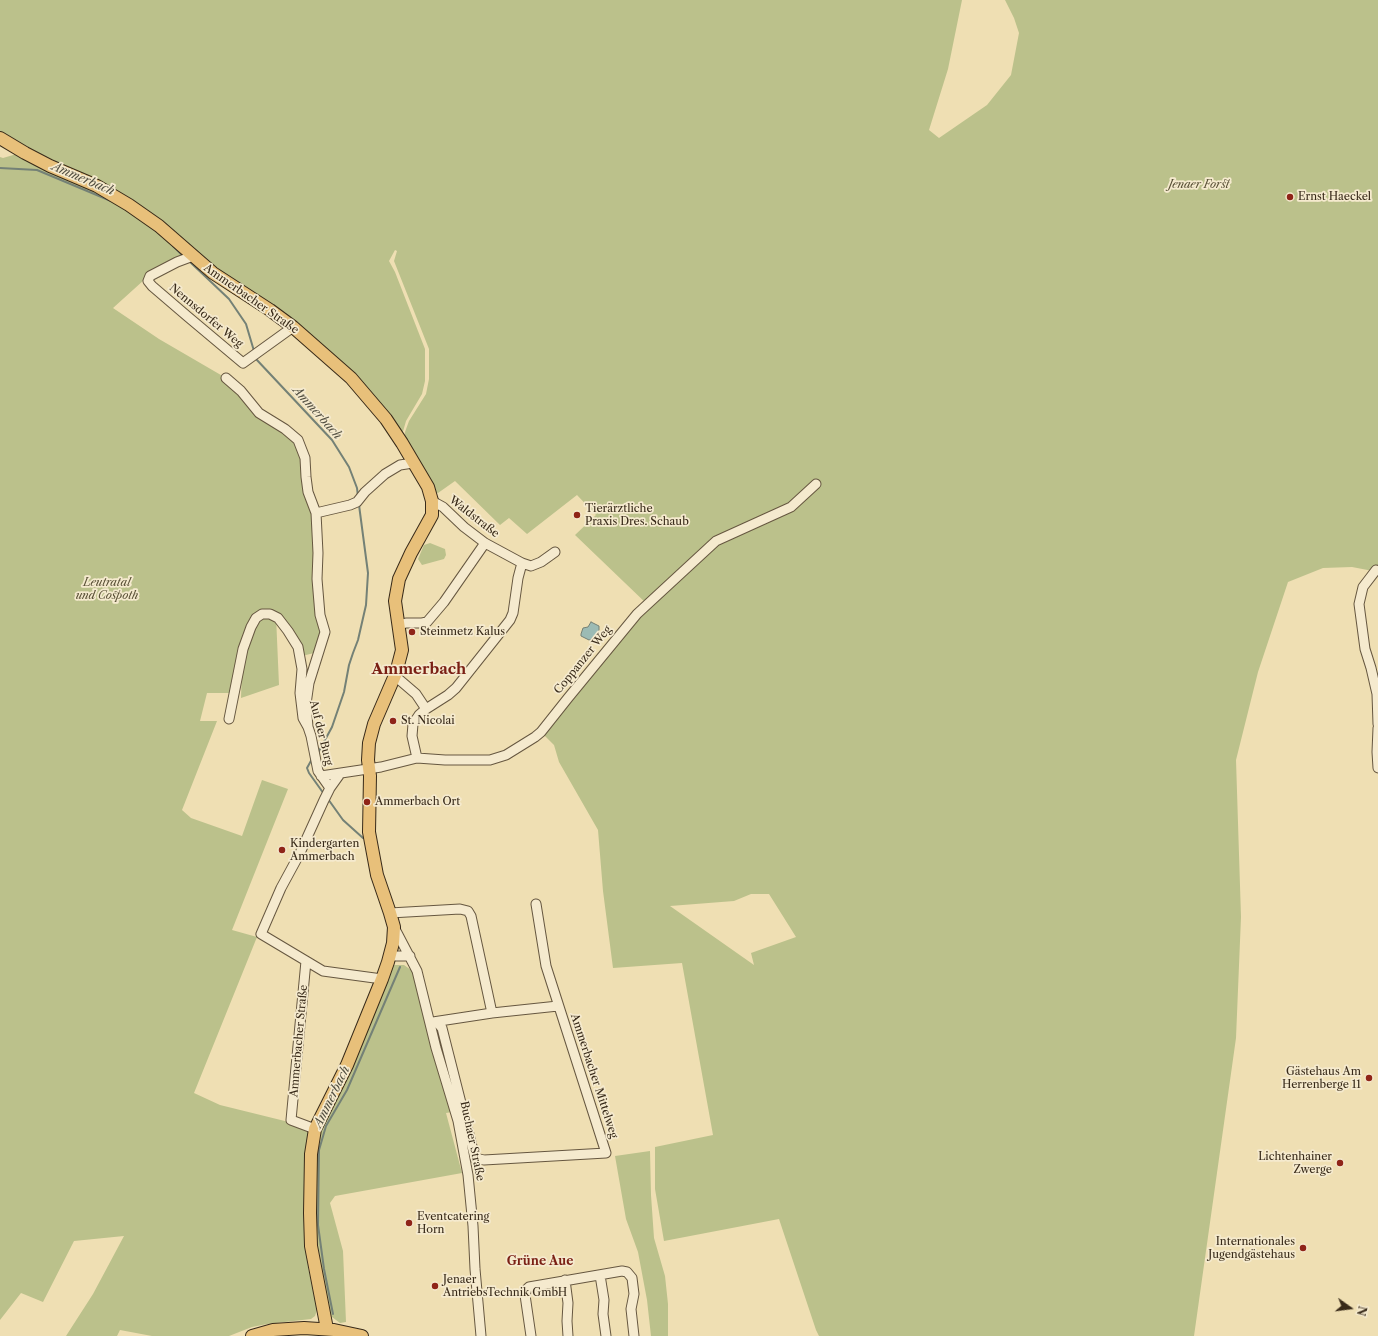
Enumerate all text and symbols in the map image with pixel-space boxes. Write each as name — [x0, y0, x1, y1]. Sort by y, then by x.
water label: Ammerbach — [50, 159, 116, 199]
park label: Jenaer Forst — [1169, 178, 1229, 192]
place label: Ernst Haeckel — [1298, 190, 1371, 204]
marker: Ernst Haeckel — [1285, 192, 1295, 202]
street label: Ammerbacher Straße — [201, 261, 301, 337]
street label: Nennsdorfer Weg — [166, 281, 246, 351]
water label: Ammerbach — [289, 383, 345, 443]
street label: Waldstraße — [446, 493, 502, 541]
place label: Tierärztliche Praxis Dres. Schaub — [585, 502, 689, 528]
marker: Tierärztliche Praxis Dres. Schaub — [572, 510, 582, 520]
park label: Leutratal und Cospoth — [76, 576, 138, 602]
street label: Coppanzer Weg — [551, 623, 615, 697]
place label: Steinmetz Kalus — [420, 625, 505, 639]
marker: Steinmetz Kalus — [407, 627, 417, 637]
district label: Ammerbach — [372, 661, 466, 679]
street label: Auf der Burg — [307, 699, 335, 767]
place label: St. Nicolai — [401, 714, 455, 728]
marker: St. Nicolai — [388, 716, 398, 726]
place label: Ammerbach Ort — [375, 795, 460, 809]
marker: Ammerbach Ort — [362, 797, 372, 807]
place label: Kindergarten Ammerbach — [290, 837, 359, 863]
marker: Kindergarten Ammerbach — [277, 845, 287, 855]
street label: Ammerbacher Straße — [288, 984, 310, 1098]
street label: Ammerbacher Mittelweg — [568, 1012, 620, 1140]
water label: Ammerbach — [311, 1064, 353, 1130]
place label: Gästehaus Am Herrenberge 11 — [1282, 1065, 1361, 1091]
marker: Gästehaus Am Herrenberge 11 — [1364, 1073, 1374, 1083]
street label: Buchaer Straße — [457, 1100, 487, 1182]
place label: Lichtenhainer Zwerge — [1258, 1150, 1332, 1176]
marker: Lichtenhainer Zwerge — [1335, 1158, 1345, 1168]
place label: Eventcatering Horn — [417, 1210, 489, 1236]
marker: Eventcatering Horn — [404, 1218, 414, 1228]
place label: Internationales Jugendgästehaus — [1208, 1235, 1295, 1261]
marker: Internationales Jugendgästehaus — [1298, 1243, 1308, 1253]
district label: Grüne Aue — [507, 1255, 573, 1269]
place label: Jenaer AntriebsTechnik GmbH — [443, 1273, 567, 1299]
marker: Jenaer AntriebsTechnik GmbH — [430, 1281, 440, 1291]
north arrow — [1330, 1288, 1370, 1328]
text: N — [1354, 1305, 1370, 1317]

